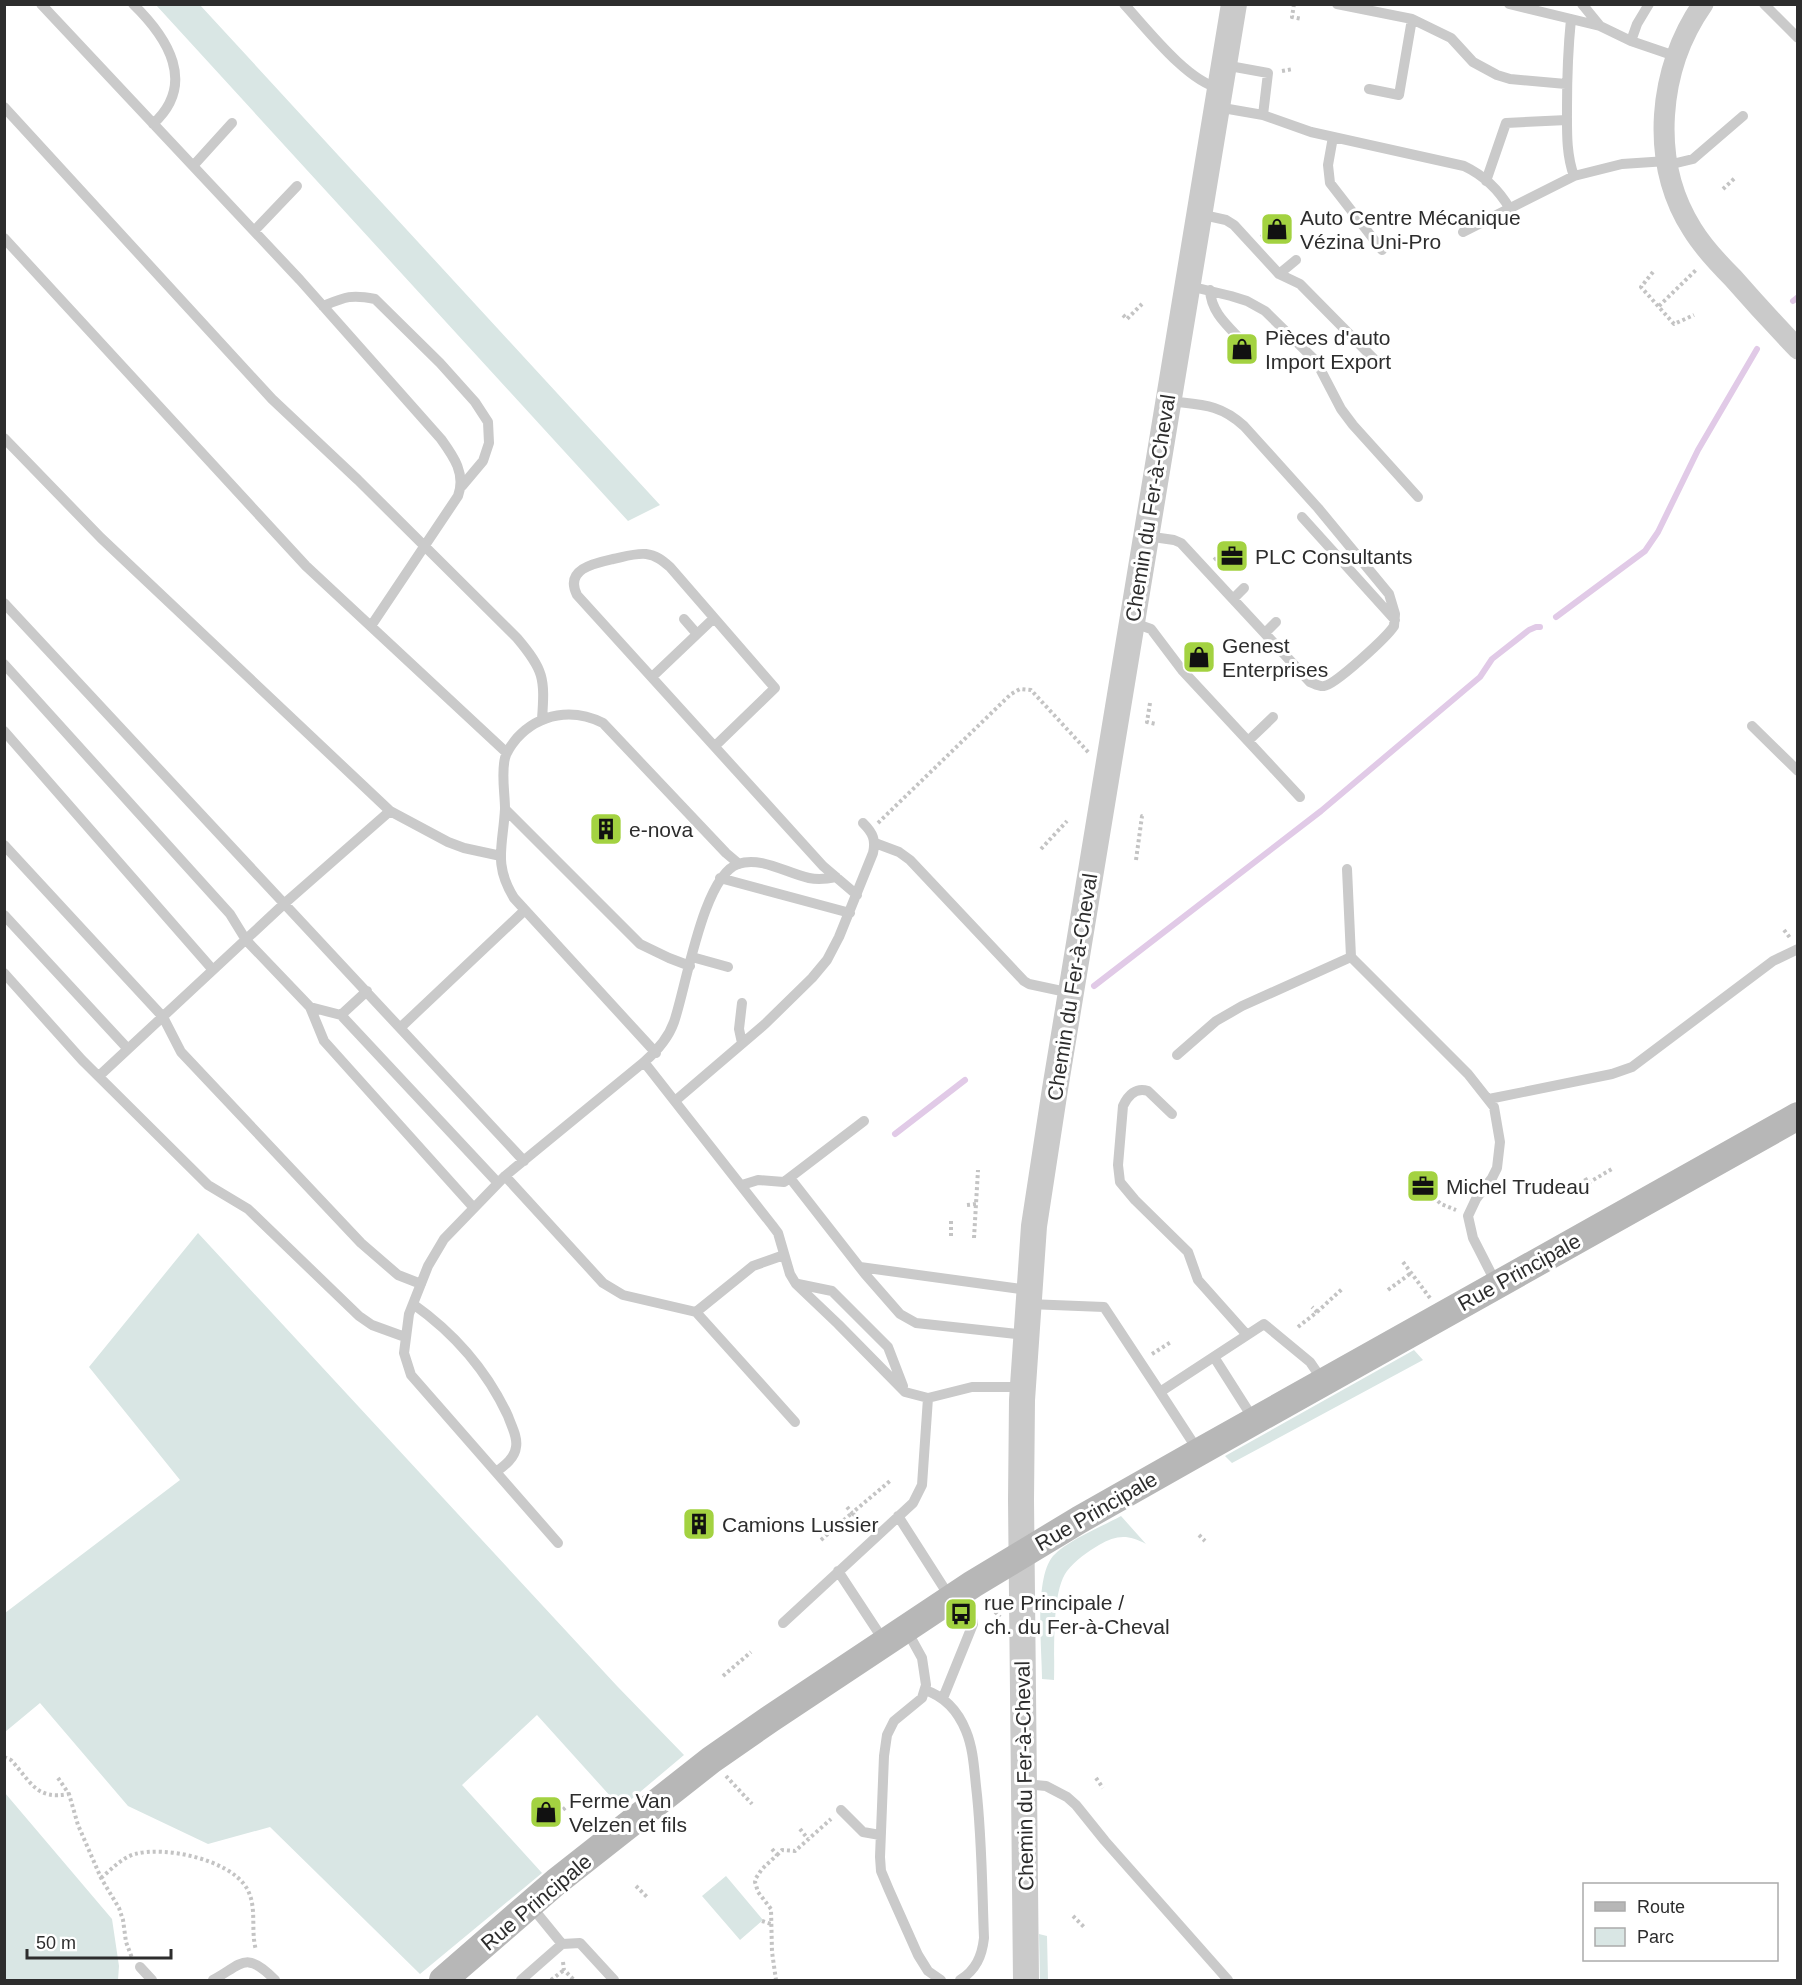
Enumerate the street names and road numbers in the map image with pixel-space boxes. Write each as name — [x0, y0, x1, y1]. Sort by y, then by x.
street label: Chemin du Fer-à-Cheval — [1121, 393, 1179, 623]
street label: Chemin du Fer-à-Cheval — [1043, 872, 1101, 1102]
street label: Rue Principale — [1454, 1229, 1584, 1315]
street label: Rue Principale — [1031, 1467, 1161, 1555]
street label: Chemin du Fer-à-Cheval — [1010, 1661, 1038, 1891]
street label: Rue Principale — [476, 1849, 596, 1955]

